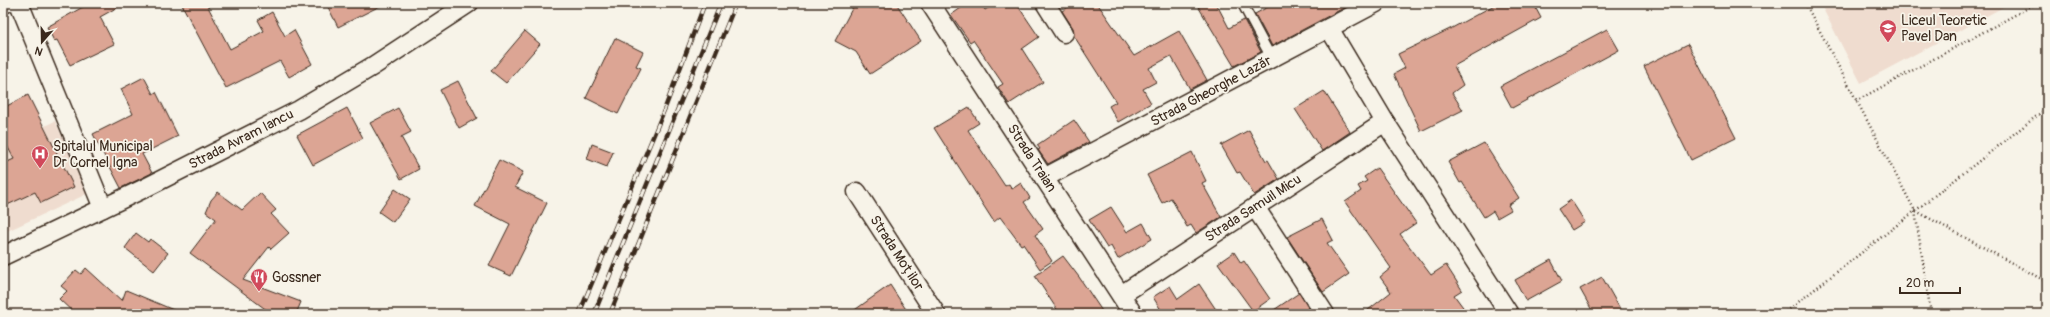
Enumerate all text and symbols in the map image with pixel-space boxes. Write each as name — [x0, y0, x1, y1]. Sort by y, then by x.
place label: Liceul Teoretic Pavel Dan — [1901, 12, 1987, 45]
school or university icon: Liceul Teoretic Pavel Dan — [1878, 18, 1898, 43]
north arrow — [22, 22, 62, 62]
text: N — [33, 43, 44, 58]
street label: Strada Gheorghe Lazăr — [1148, 52, 1274, 130]
street label: Strada Avram Iancu — [186, 105, 296, 173]
street label: Strada Traian — [1004, 121, 1060, 195]
place label: Spitalul Municipal Dr Cornel Igna — [53, 138, 153, 171]
hospital icon: Spitalul Municipal Dr Cornel Igna — [30, 144, 50, 169]
street label: Strada Samuil Micu — [1202, 171, 1304, 245]
street label: Strada Moților — [866, 212, 928, 294]
restaurant icon: Gossner — [249, 267, 269, 292]
place label: Gossner — [272, 269, 321, 286]
scale bar — [1900, 269, 1960, 295]
text: 20 m — [1906, 276, 1935, 291]

